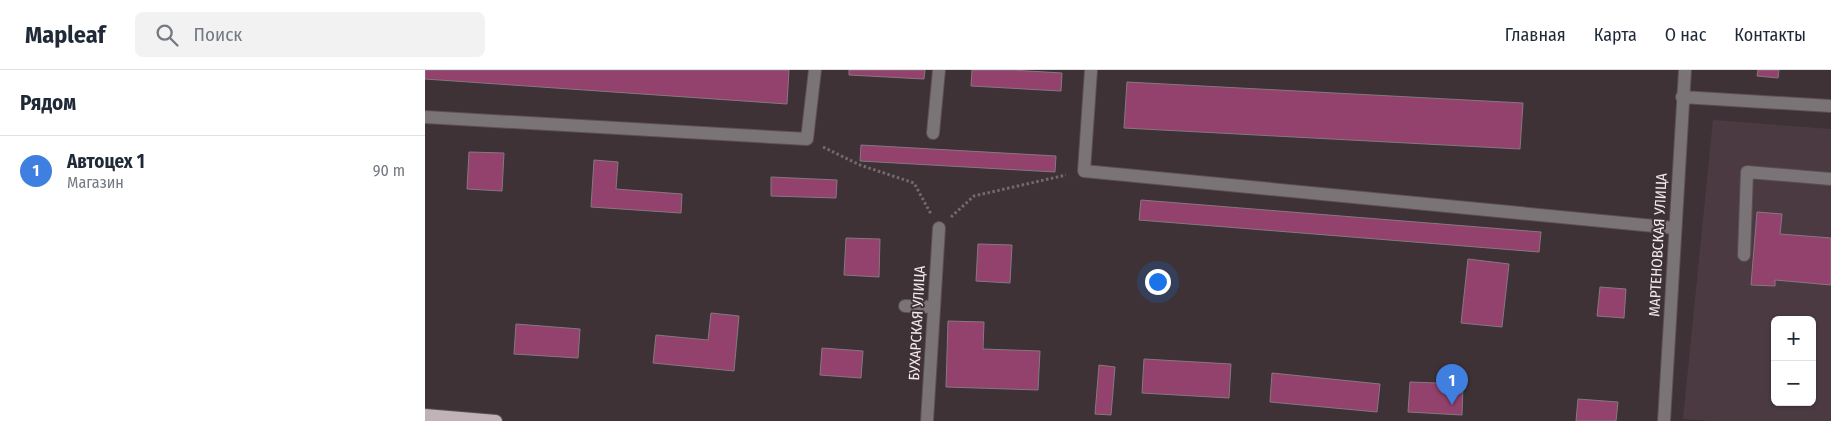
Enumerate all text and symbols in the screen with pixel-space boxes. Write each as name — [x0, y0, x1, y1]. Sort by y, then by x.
search box — [135, 12, 485, 57]
text: Mapleaf — [25, 21, 105, 49]
icon: search — [153, 21, 181, 49]
text: Поиск — [193, 23, 242, 46]
text: Главная — [1505, 24, 1566, 46]
text: Карта — [1594, 24, 1637, 46]
text: О нас — [1665, 24, 1706, 46]
text: Контакты — [1734, 24, 1806, 46]
text: Рядом — [20, 90, 76, 116]
text: Автоцех 1 — [67, 150, 145, 173]
text: 1 — [33, 161, 39, 180]
text: 90 m — [373, 161, 405, 180]
text: Магазин — [67, 173, 124, 192]
street label: МАРТЕНОВСКАЯ УЛИЦА — [1645, 173, 1671, 317]
street label: БУХАРСКАЯ УЛИЦА — [905, 265, 929, 381]
your location — [1145, 269, 1171, 295]
map controls — [1771, 316, 1816, 406]
button: + — [1771, 316, 1816, 361]
button: − — [1771, 361, 1816, 406]
pin: 1 — [1436, 364, 1468, 405]

